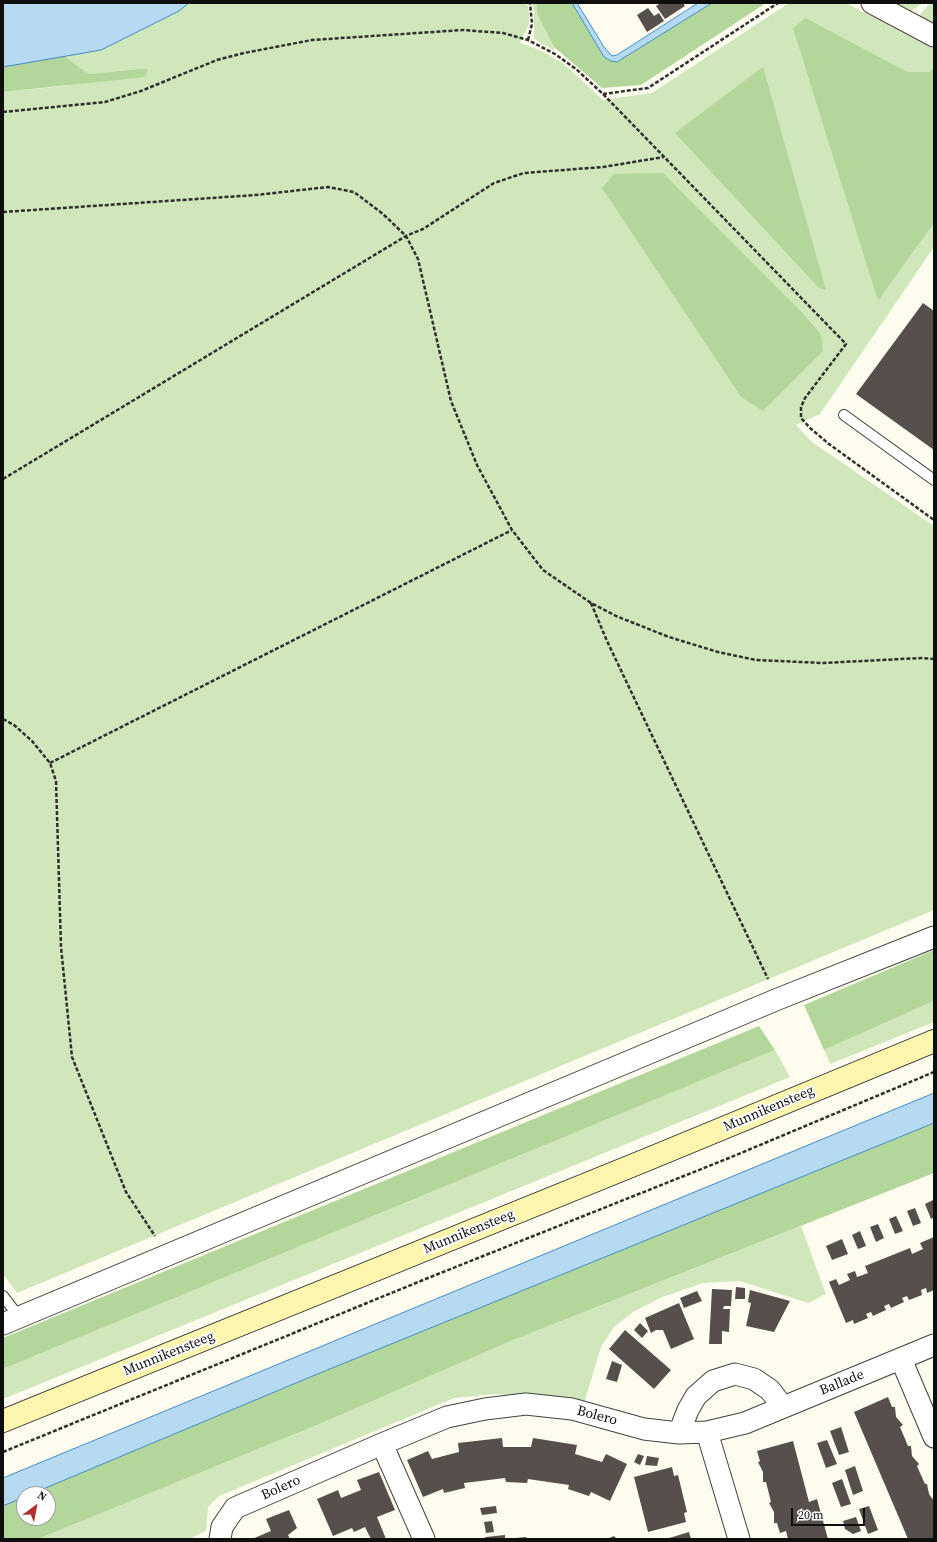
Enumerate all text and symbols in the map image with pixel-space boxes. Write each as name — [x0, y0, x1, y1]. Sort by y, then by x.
street label: Munnikensteeg — [721, 1082, 817, 1136]
street label: Munnikensteeg — [421, 1206, 517, 1258]
street label: Munnikensteeg — [121, 1328, 217, 1380]
street label: Ballade — [817, 1367, 867, 1399]
street label: Bolero — [575, 1403, 619, 1429]
street label: Bolero — [259, 1472, 303, 1504]
north arrow — [16, 1486, 56, 1526]
text: N — [35, 1488, 49, 1505]
scale bar — [793, 1500, 867, 1526]
text: 20 m — [798, 1507, 824, 1523]

